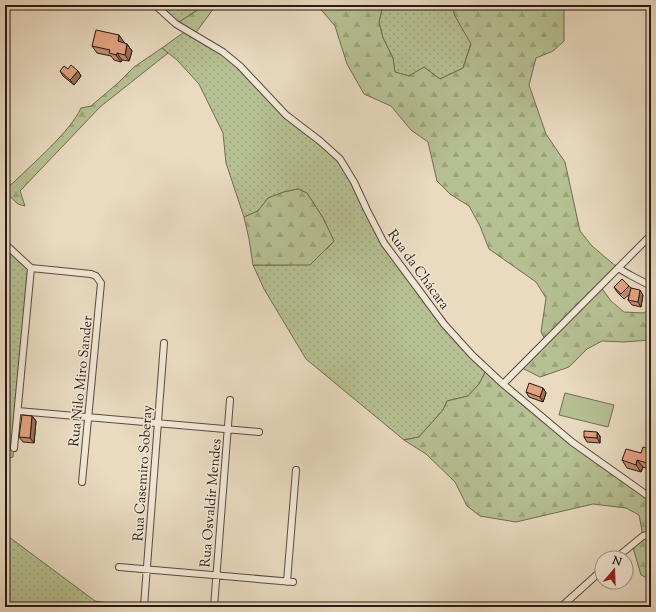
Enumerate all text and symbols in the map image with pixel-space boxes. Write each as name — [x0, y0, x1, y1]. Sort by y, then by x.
street label: Rua da Chácara — [382, 226, 454, 315]
street label: Rua Nilo Miro Sander — [65, 314, 99, 448]
street label: Rua Casemiro Soberay — [129, 404, 159, 542]
street label: Rua Osvaldir Mendes — [196, 438, 228, 568]
north arrow — [594, 550, 634, 590]
text: N — [609, 552, 624, 571]

